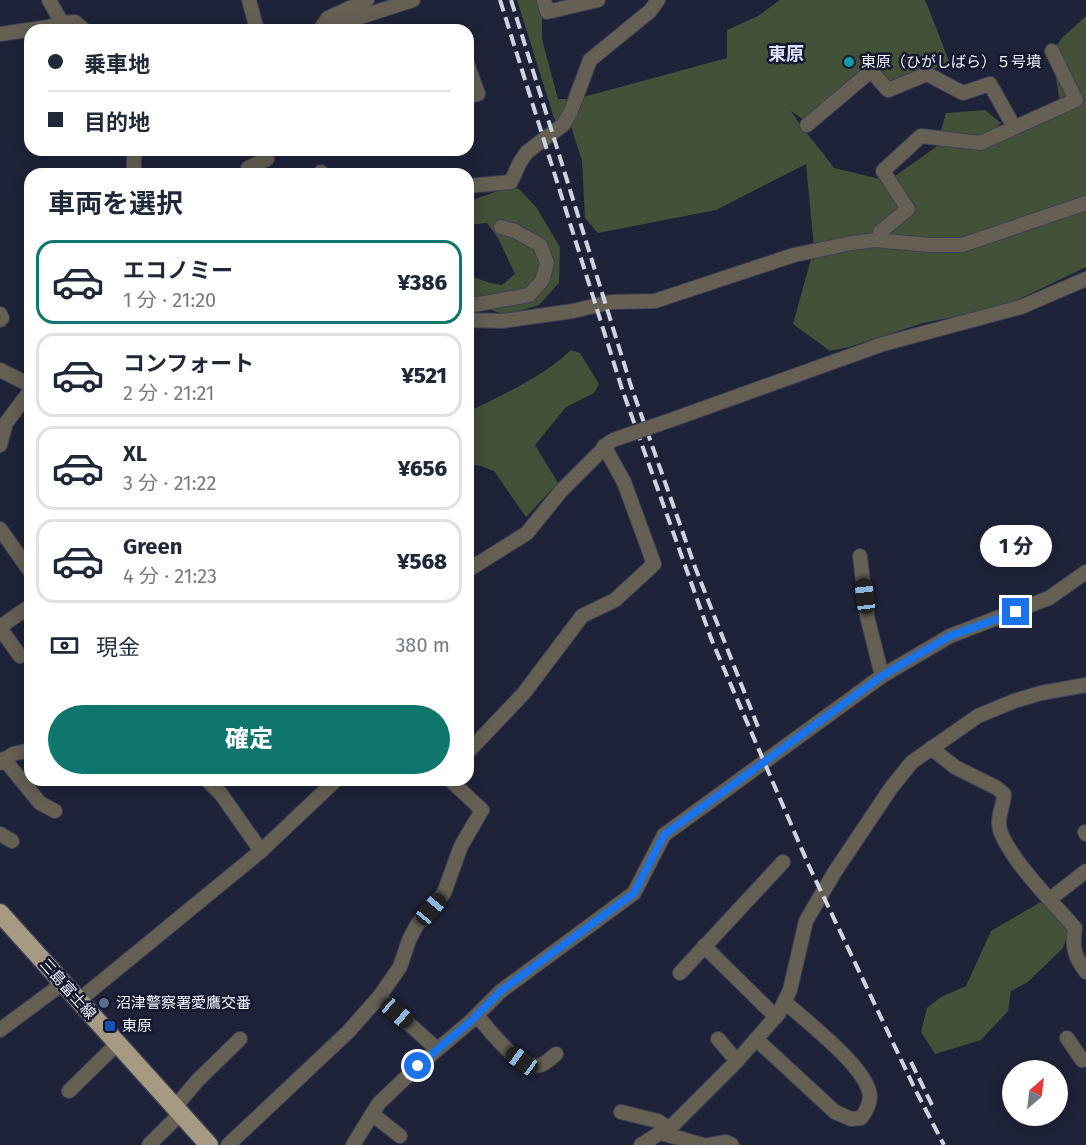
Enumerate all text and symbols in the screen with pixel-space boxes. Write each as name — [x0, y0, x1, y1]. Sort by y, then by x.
district label: 東原 — [768, 43, 804, 65]
text: 乗車地 — [84, 51, 150, 78]
place label: 東原（ひがしばら）５号墳 — [861, 53, 1041, 71]
marker: 東原（ひがしばら）５号墳 — [842, 55, 856, 69]
text: 目的地 — [84, 109, 150, 136]
text: 車両を選択 — [48, 188, 183, 220]
icon: car — [51, 255, 105, 309]
text: エコノミー — [123, 257, 233, 284]
text: ¥386 — [397, 269, 447, 296]
text: 1 分 · 21:20 — [123, 288, 216, 312]
icon: car — [51, 348, 105, 402]
text: コンフォート — [123, 350, 254, 377]
text: ¥521 — [401, 362, 447, 389]
text: 2 分 · 21:21 — [123, 381, 215, 405]
text: XL — [123, 440, 147, 467]
icon: car — [51, 441, 105, 495]
text: ¥656 — [398, 455, 447, 482]
text: 3 分 · 21:22 — [123, 471, 216, 495]
callout: 1 分 — [980, 525, 1052, 567]
text: Green — [123, 533, 182, 560]
icon: car — [51, 534, 105, 588]
text: 1 分 — [999, 534, 1033, 558]
text: ¥568 — [397, 548, 447, 575]
text: 4 分 · 21:23 — [123, 564, 217, 588]
car — [854, 577, 876, 615]
route end — [1002, 598, 1029, 625]
icon: cash — [48, 629, 81, 662]
text: 380 m — [395, 633, 450, 657]
text: 現金 — [96, 634, 140, 661]
button: 確定 — [48, 705, 450, 774]
car — [413, 889, 449, 929]
street label: 三島富士線 — [36, 955, 100, 1023]
place label: 沼津警察署愛鷹交番 — [116, 994, 251, 1012]
car — [378, 994, 416, 1032]
marker: 沼津警察署愛鷹交番 — [97, 996, 111, 1010]
place label: 東原 — [122, 1017, 152, 1035]
marker: 東原 — [103, 1019, 117, 1033]
car — [502, 1043, 542, 1079]
route start — [404, 1052, 431, 1079]
north arrow — [1002, 1060, 1068, 1126]
map controls — [1002, 1060, 1068, 1126]

